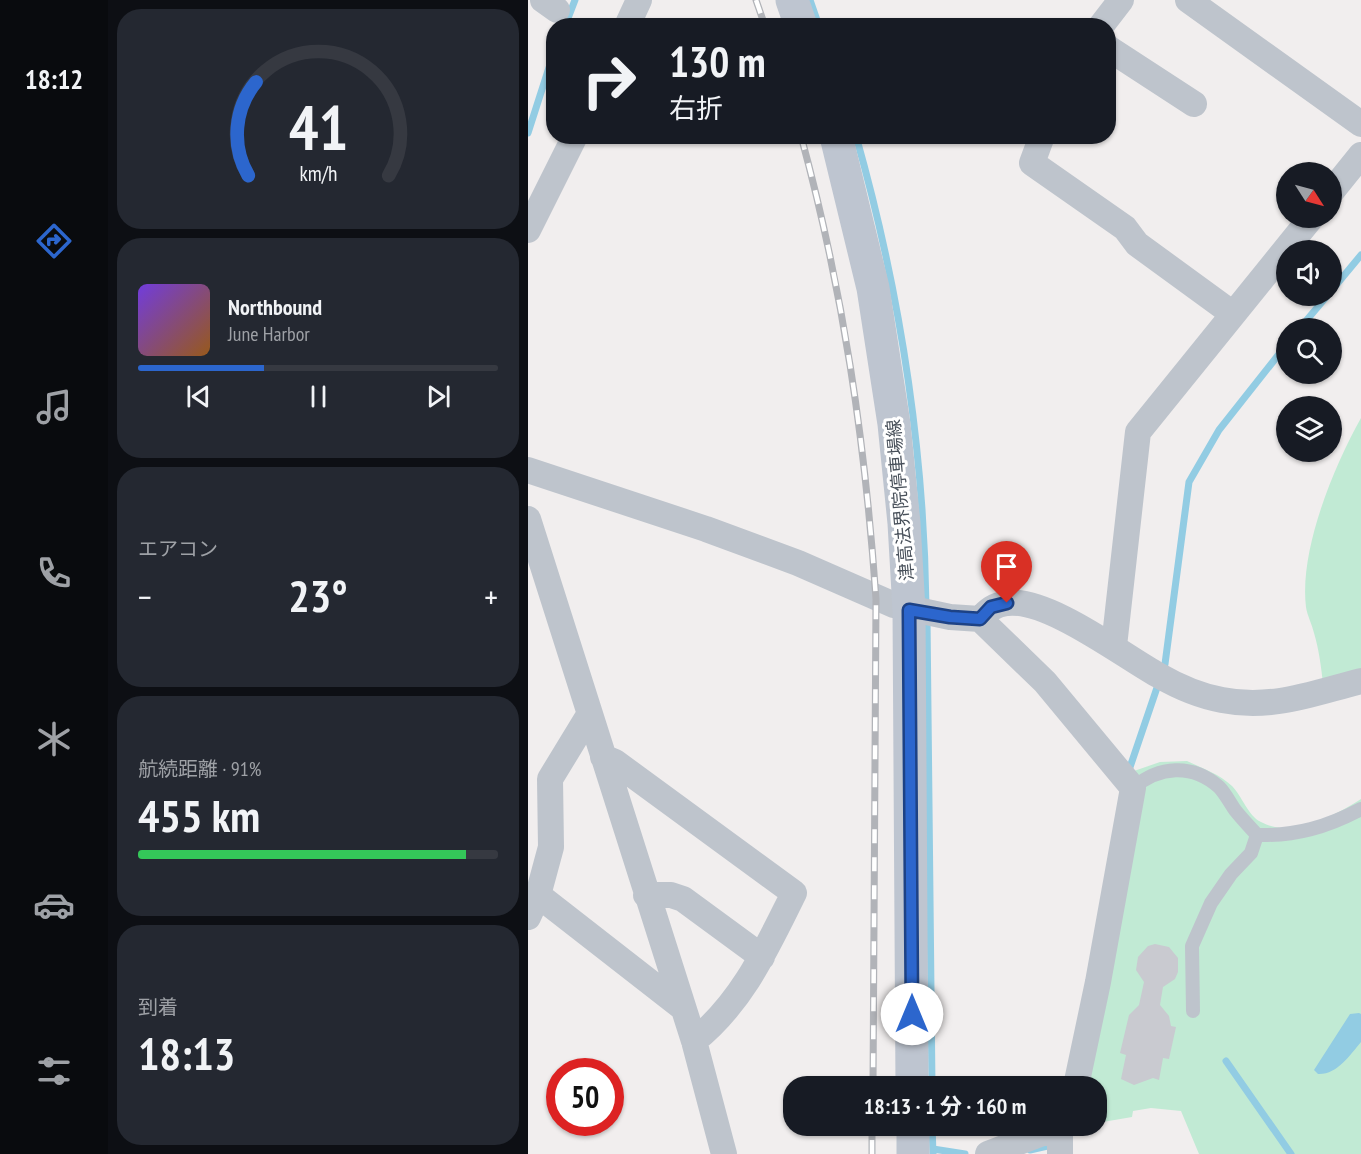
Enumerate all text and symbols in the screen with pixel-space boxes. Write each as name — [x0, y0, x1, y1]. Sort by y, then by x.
text: 130 m — [669, 34, 766, 89]
icon: right — [570, 42, 648, 120]
text: 18:12 — [25, 62, 83, 96]
text: 41 — [288, 86, 348, 167]
text: 右折 — [669, 91, 723, 125]
text: km/h — [299, 159, 337, 187]
north arrow — [1276, 162, 1342, 228]
map controls — [1276, 162, 1342, 462]
icon: directions — [33, 220, 75, 262]
button: sound — [1276, 240, 1342, 306]
text: Northbound — [228, 293, 322, 321]
button: search — [1276, 318, 1342, 384]
text: June Harbor — [228, 321, 310, 347]
icon: previous — [182, 380, 215, 413]
icon: pause — [302, 380, 335, 413]
icon: next — [422, 380, 455, 413]
icon: music — [33, 386, 75, 428]
button: layers — [1276, 396, 1342, 462]
street label: 津高法界院停車場線 — [881, 418, 919, 582]
text: エアコン — [138, 536, 218, 562]
pin — [981, 541, 1032, 603]
icon: arrive — [990, 550, 1023, 583]
icon: phone — [33, 552, 75, 594]
text: 23° — [288, 566, 348, 624]
text: − — [138, 575, 152, 618]
text: + — [484, 575, 498, 618]
icon: climate — [33, 718, 75, 760]
text: 航続距離 · 91% — [138, 756, 261, 782]
text: 455 km — [138, 786, 260, 844]
icon: car — [33, 884, 75, 926]
position arrow — [880, 982, 944, 1046]
text: 到着 — [138, 994, 178, 1020]
text: 18:13 — [138, 1024, 235, 1082]
icon: filters — [33, 1050, 75, 1092]
speed limit sign: 50 — [546, 1058, 624, 1136]
text: 18:13 · 1 分 · 160 m — [864, 1092, 1026, 1120]

